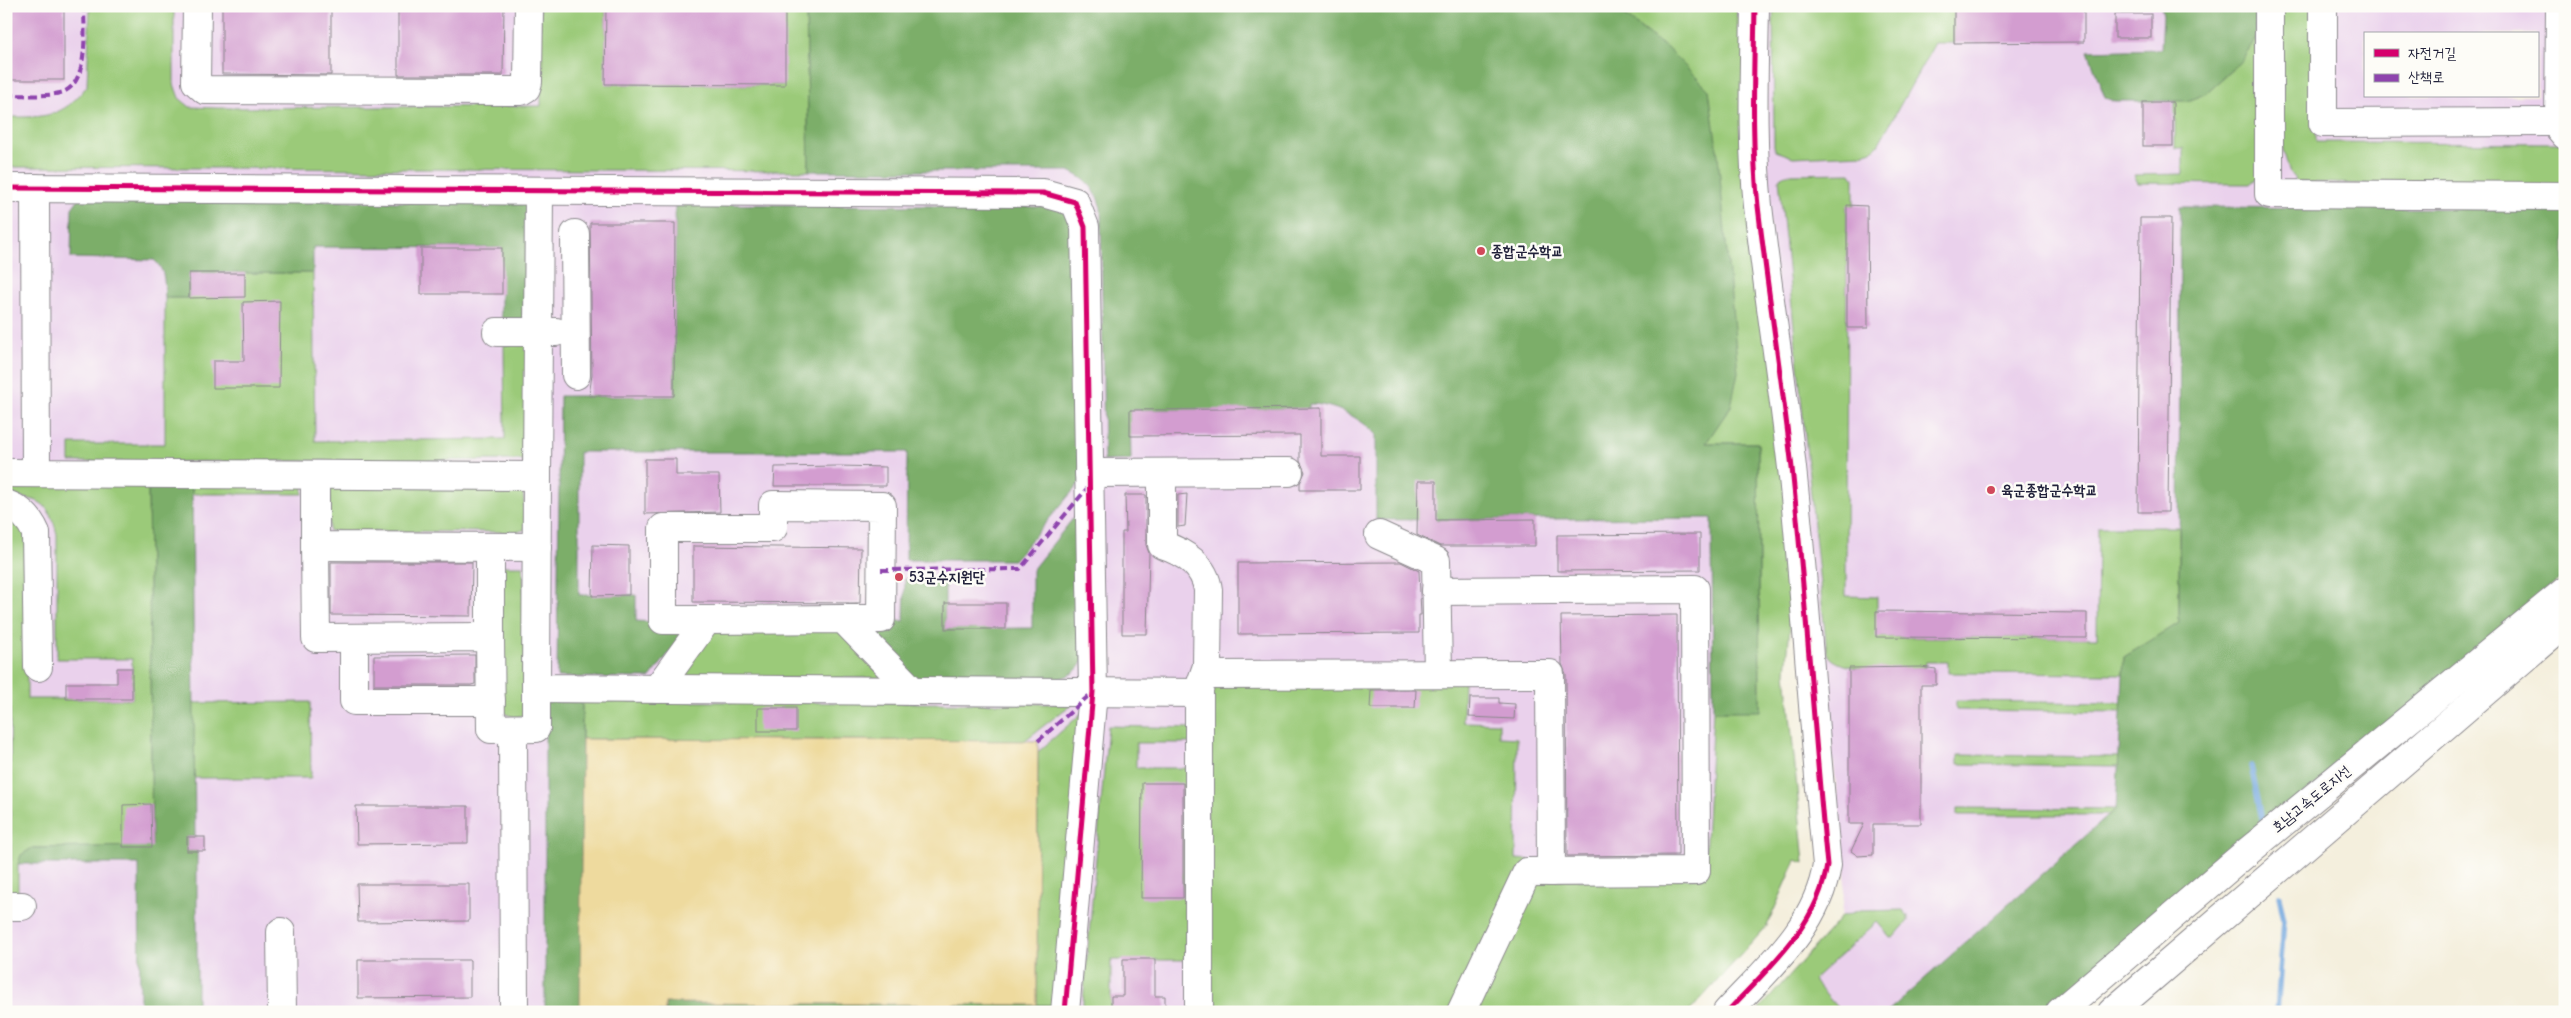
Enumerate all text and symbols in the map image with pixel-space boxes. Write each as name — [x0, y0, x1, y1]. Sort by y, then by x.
legend — [2364, 32, 2538, 98]
text: 자전거길 — [2408, 44, 2456, 62]
text: 산책로 — [2408, 68, 2444, 86]
place label: 종합군수학교 — [1491, 242, 1563, 260]
marker: 종합군수학교 — [1475, 245, 1487, 257]
place label: 육군종합군수학교 — [2001, 481, 2098, 499]
marker: 육군종합군수학교 — [1985, 484, 1997, 496]
place label: 53군수지원단 — [909, 568, 985, 586]
marker: 53군수지원단 — [893, 571, 905, 583]
street label: 호남고속도로지선 — [2268, 762, 2354, 836]

